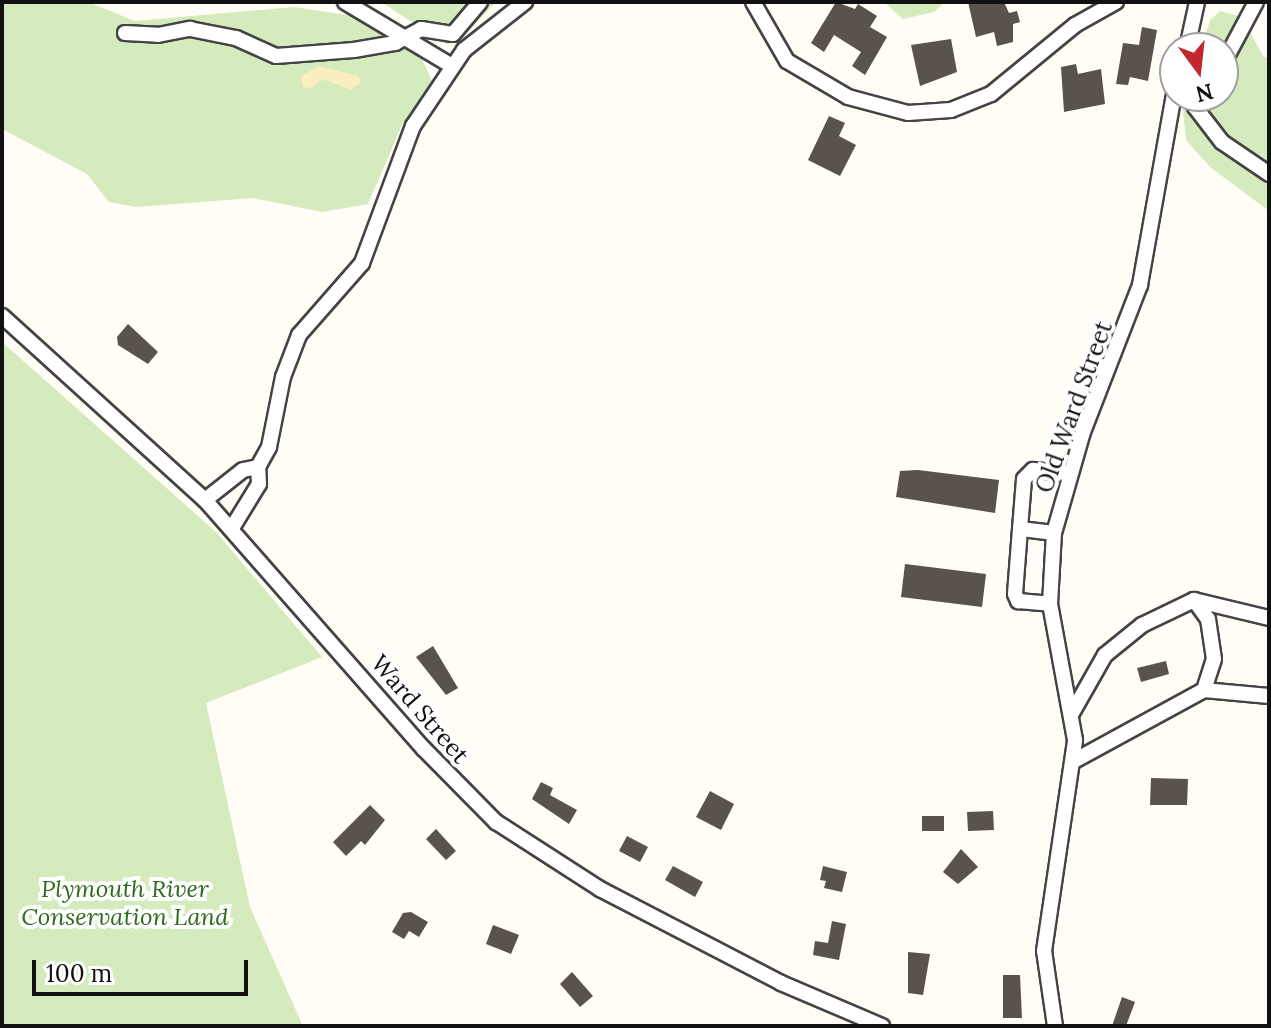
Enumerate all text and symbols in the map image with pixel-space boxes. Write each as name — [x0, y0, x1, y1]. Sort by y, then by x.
north arrow — [1159, 32, 1239, 112]
text: N — [1193, 78, 1217, 109]
street label: Old Ward Street — [1030, 317, 1118, 497]
street label: Ward Street — [365, 649, 475, 769]
park label: Plymouth River Conservation Land — [21, 875, 229, 931]
scale bar — [36, 944, 252, 994]
text: 100 m — [46, 958, 112, 989]

